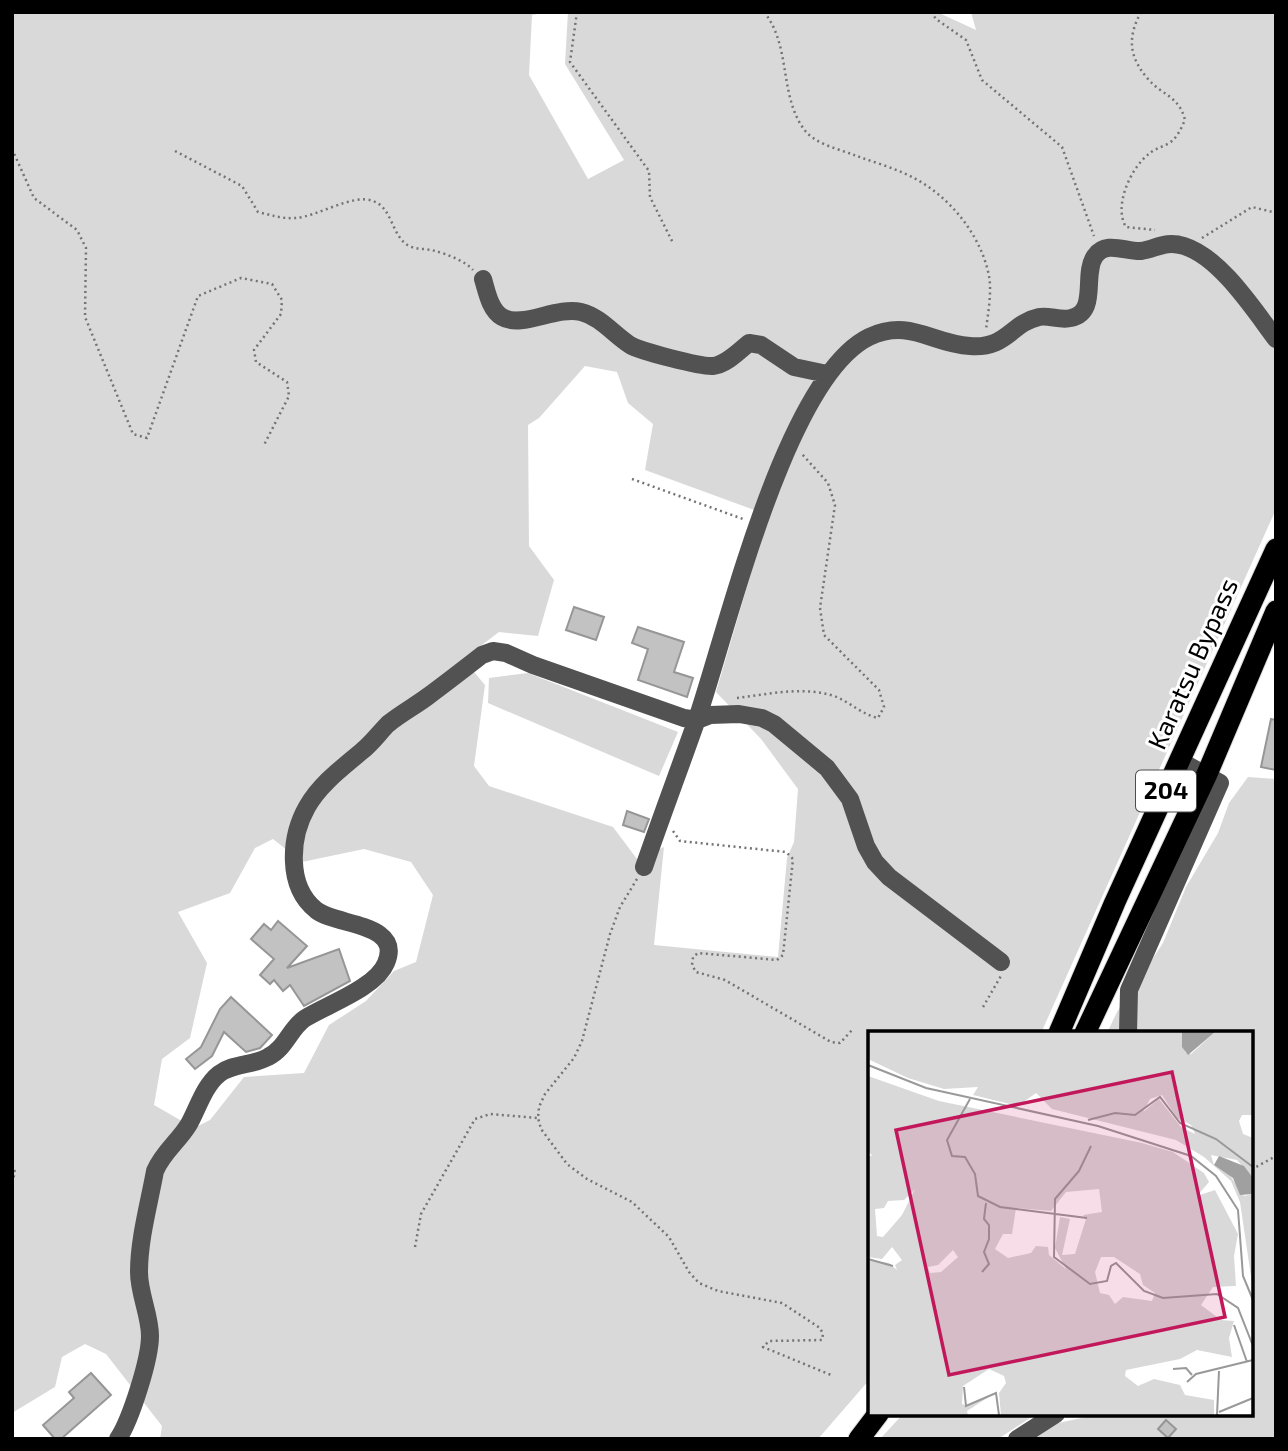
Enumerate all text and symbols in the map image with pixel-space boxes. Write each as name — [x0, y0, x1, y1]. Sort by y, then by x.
street label: Karatsu Bypass — [1140, 573, 1243, 754]
road number: 204 — [1136, 770, 1196, 812]
inset map — [868, 1031, 1253, 1416]

